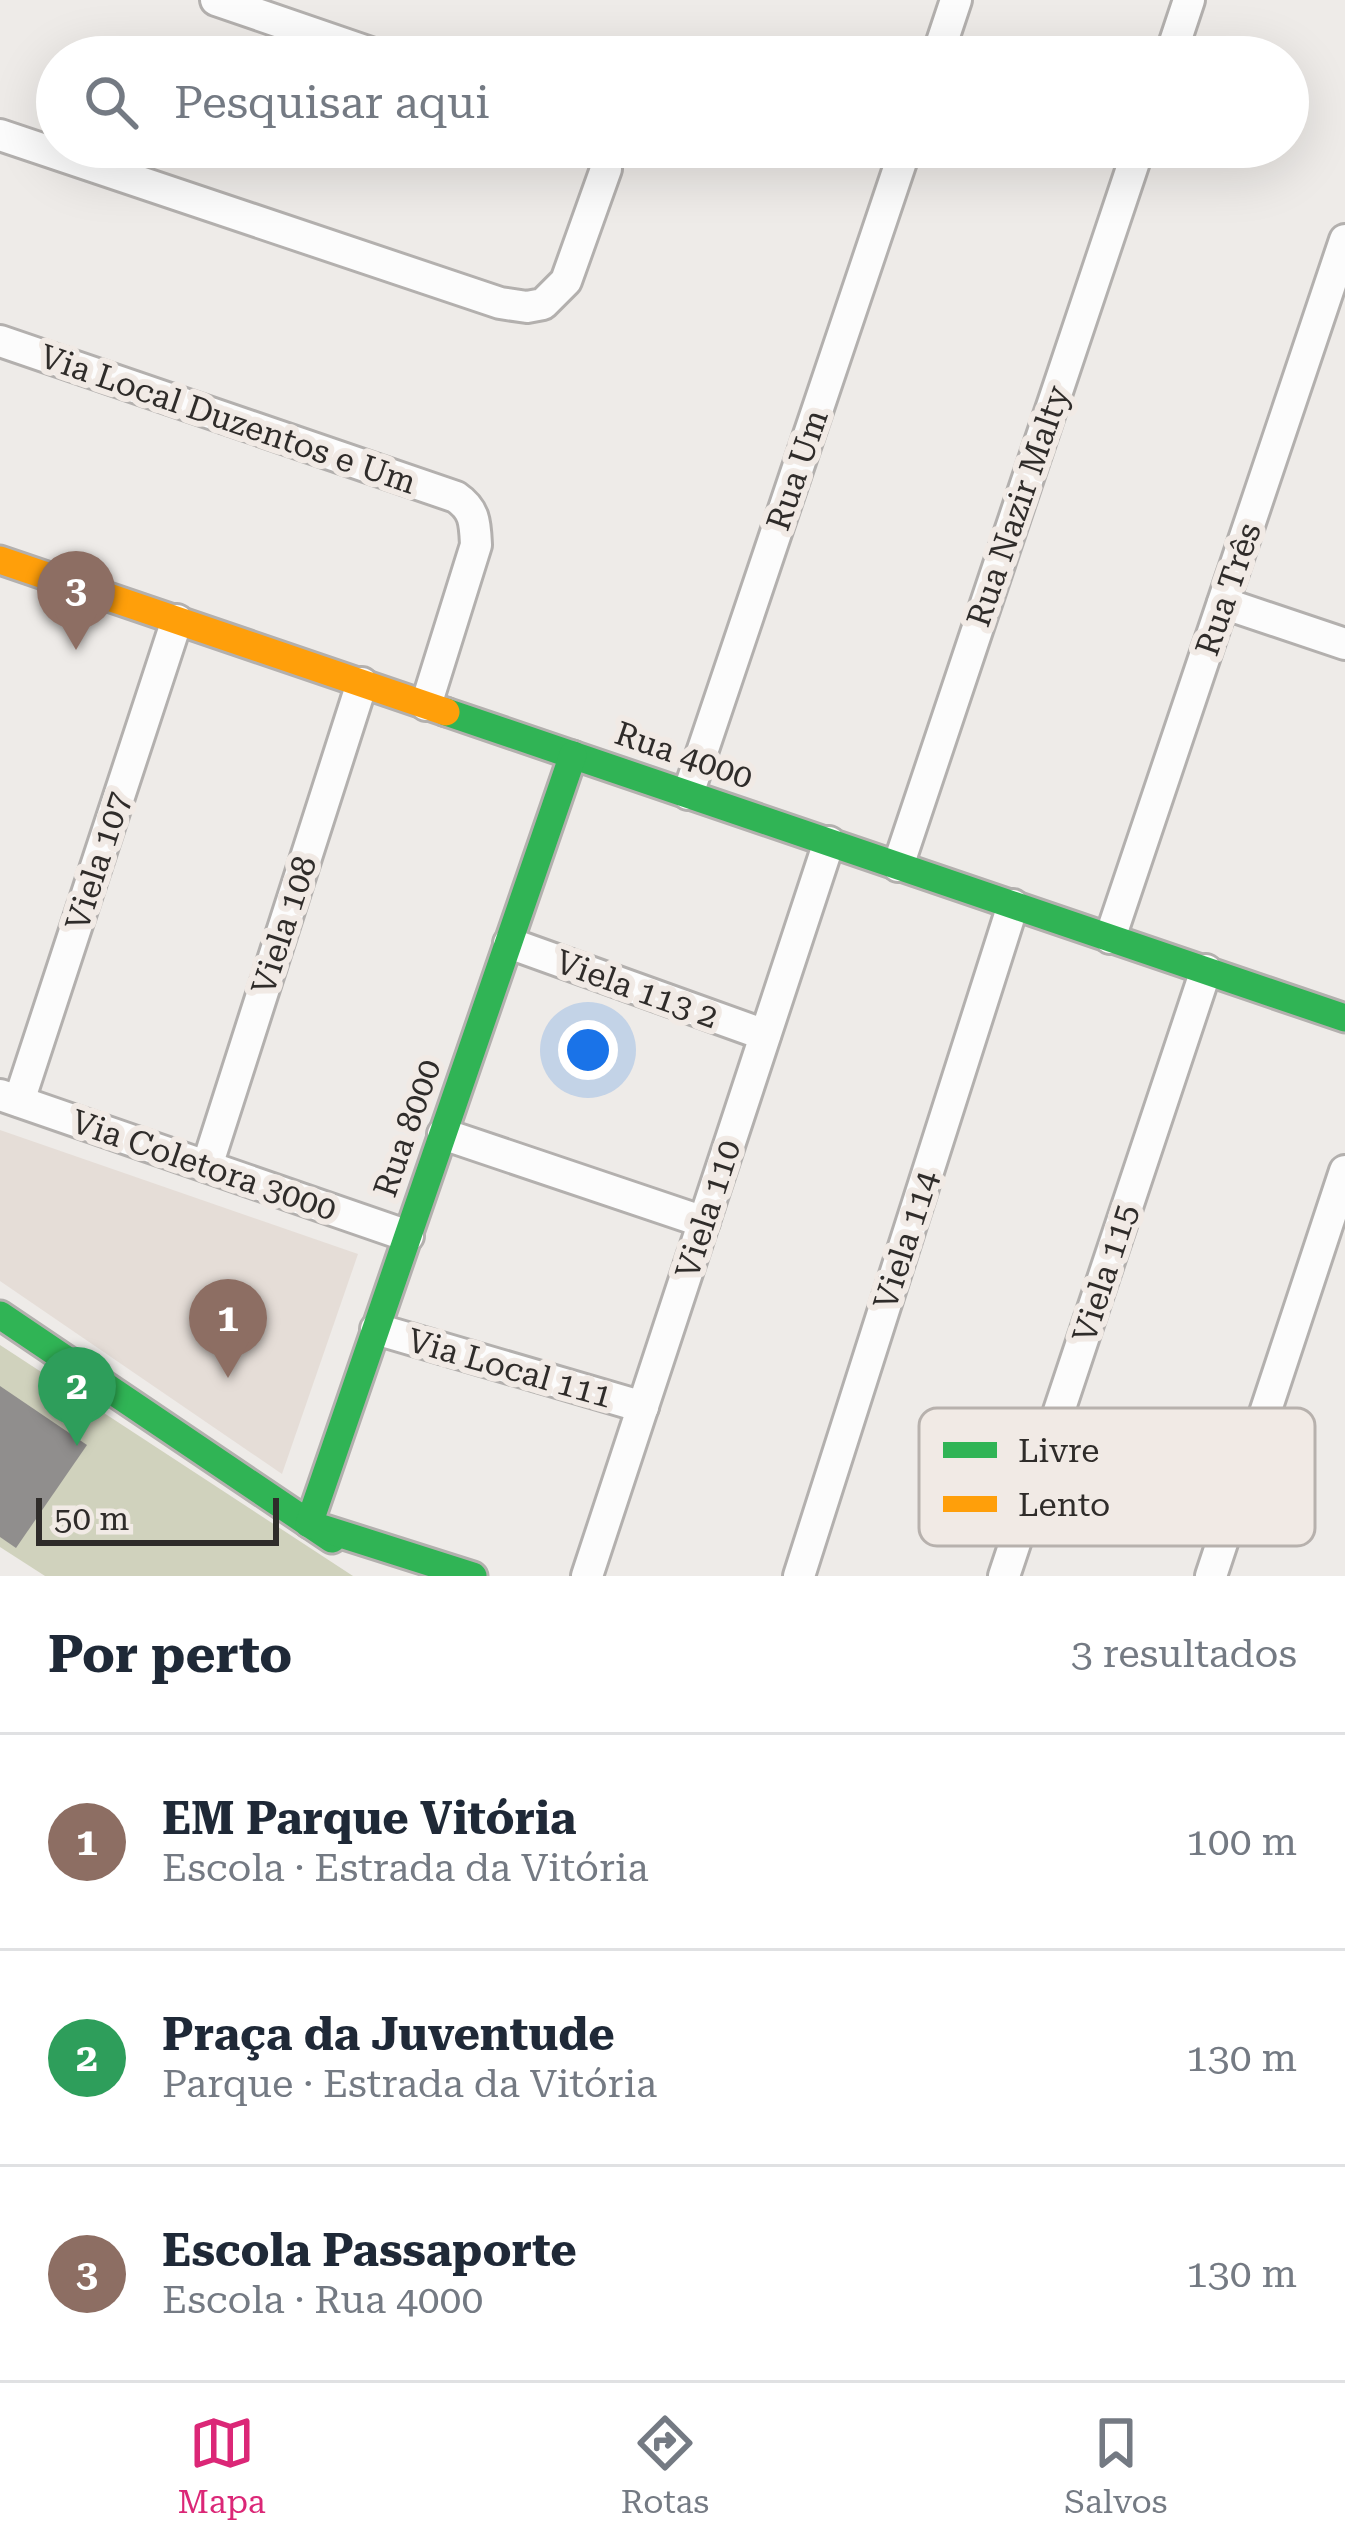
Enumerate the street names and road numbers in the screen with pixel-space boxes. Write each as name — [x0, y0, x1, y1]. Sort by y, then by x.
street label: Via Local Duzentos e Um — [35, 336, 421, 502]
street label: Rua Nazir Malty — [959, 380, 1078, 632]
street label: Rua Um — [758, 405, 836, 535]
street label: Rua Três — [1187, 517, 1269, 661]
street label: Rua 4000 — [610, 713, 758, 797]
street label: Viela 107 — [57, 787, 139, 935]
street label: Viela 108 — [243, 851, 325, 999]
street label: Viela 113 2 — [550, 942, 724, 1036]
street label: Rua 8000 — [365, 1054, 449, 1202]
street label: Via Coletora 3000 — [66, 1101, 342, 1229]
street label: Viela 110 — [667, 1135, 749, 1283]
street label: Viela 114 — [865, 1165, 947, 1314]
street label: Viela 115 — [1064, 1199, 1146, 1347]
street label: Via Local 111 — [403, 1320, 617, 1416]

